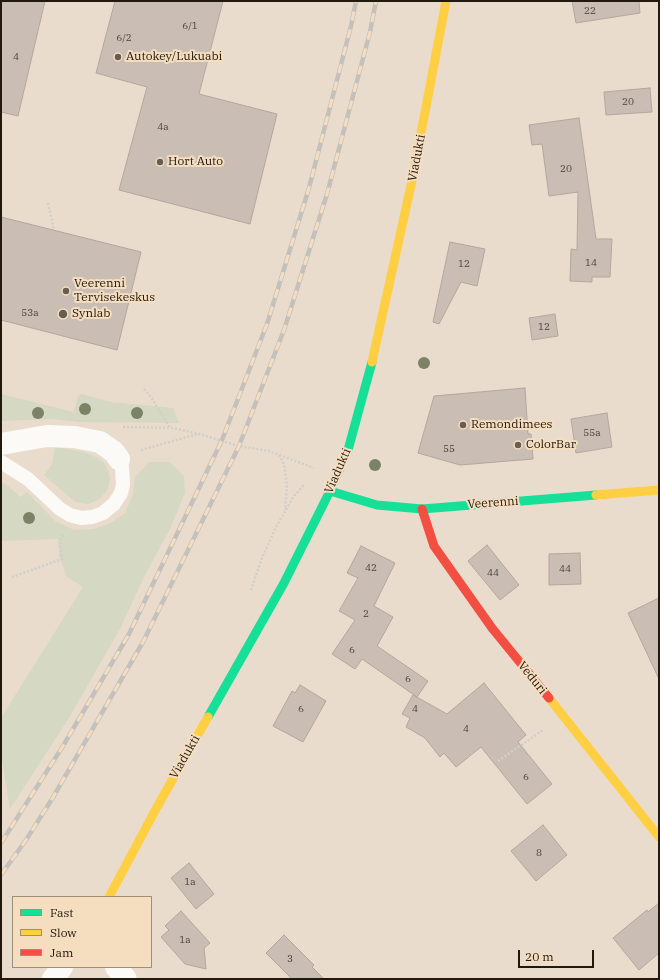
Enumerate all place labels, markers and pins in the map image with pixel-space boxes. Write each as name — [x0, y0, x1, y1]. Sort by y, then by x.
place label: Autokey/Lukuabi — [126, 50, 222, 64]
marker: Autokey/Lukuabi — [113, 52, 123, 62]
place label: Hort Auto — [168, 155, 223, 169]
marker: Hort Auto — [155, 157, 165, 167]
place label: Veerenni Tervisekeskus — [74, 277, 155, 305]
marker: Veerenni Tervisekeskus — [61, 286, 71, 296]
place label: Synlab — [72, 307, 110, 321]
marker: Synlab — [57, 308, 69, 320]
place label: Remondimees — [471, 418, 552, 432]
marker: Remondimees — [458, 420, 468, 430]
place label: ColorBar — [526, 438, 576, 452]
marker: ColorBar — [513, 440, 523, 450]

